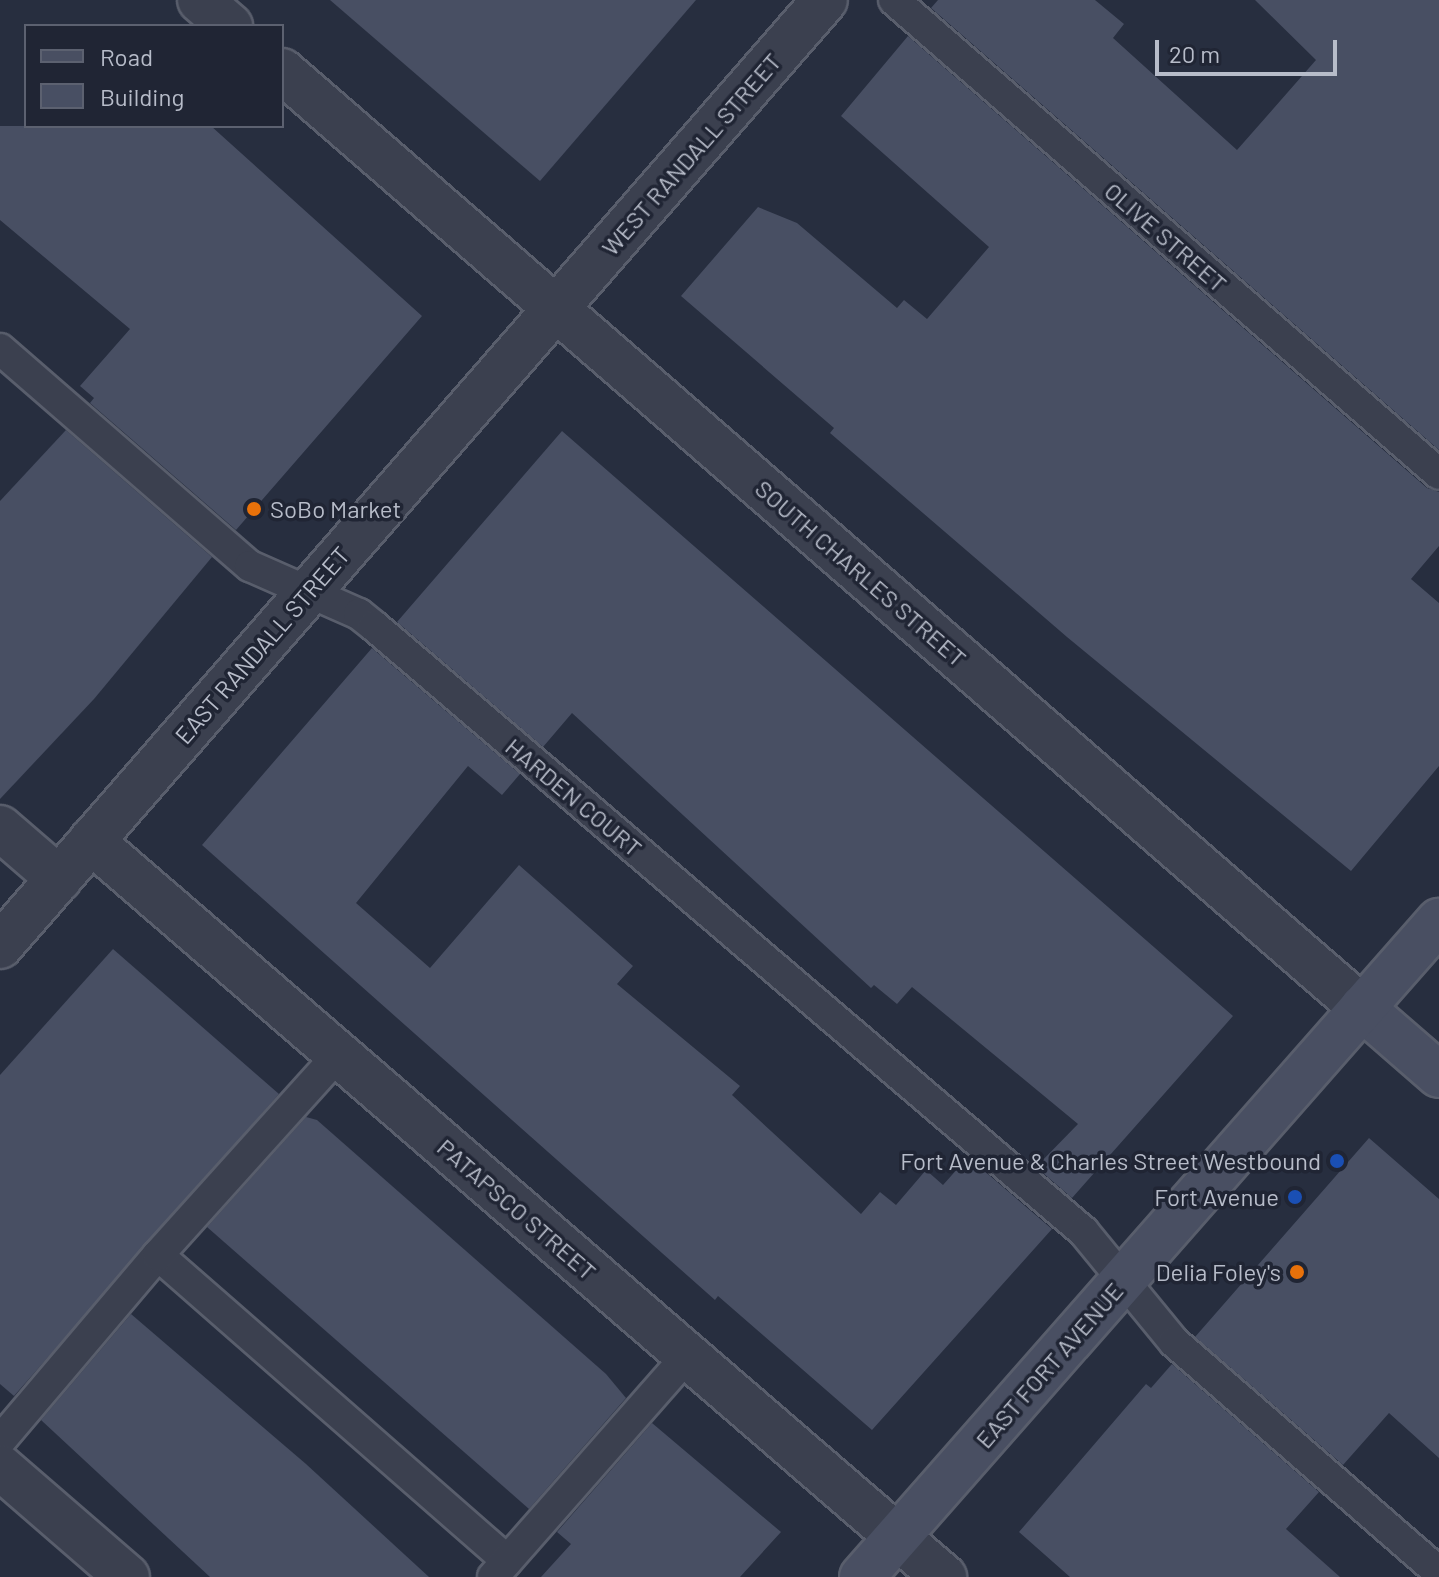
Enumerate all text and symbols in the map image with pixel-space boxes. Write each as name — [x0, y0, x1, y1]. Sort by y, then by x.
legend — [24, 24, 284, 128]
scale bar — [1159, 24, 1341, 74]
text: 20 m — [1169, 39, 1220, 68]
text: Road — [100, 42, 153, 71]
street label: WEST RANDALL STREET — [595, 47, 787, 261]
text: Building — [100, 82, 184, 111]
street label: OLIVE STREET — [1099, 176, 1233, 298]
street label: SOUTH CHARLES STREET — [750, 474, 972, 672]
place label: SoBo Market — [270, 495, 401, 523]
marker: SoBo Market — [245, 500, 263, 518]
street label: EAST RANDALL STREET — [169, 541, 355, 749]
street label: HARDEN COURT — [500, 732, 648, 862]
street label: PATAPSCO STREET — [432, 1132, 602, 1286]
place label: Fort Avenue & Charles Street Westbound — [900, 1147, 1321, 1175]
marker: Fort Avenue & Charles Street Westbound — [1328, 1152, 1346, 1170]
place label: Fort Avenue — [1154, 1183, 1279, 1211]
marker: Fort Avenue — [1286, 1188, 1304, 1206]
place label: Delia Foley's — [1156, 1258, 1281, 1286]
marker: Delia Foley's — [1288, 1263, 1306, 1281]
street label: EAST FORT AVENUE — [969, 1276, 1129, 1454]

